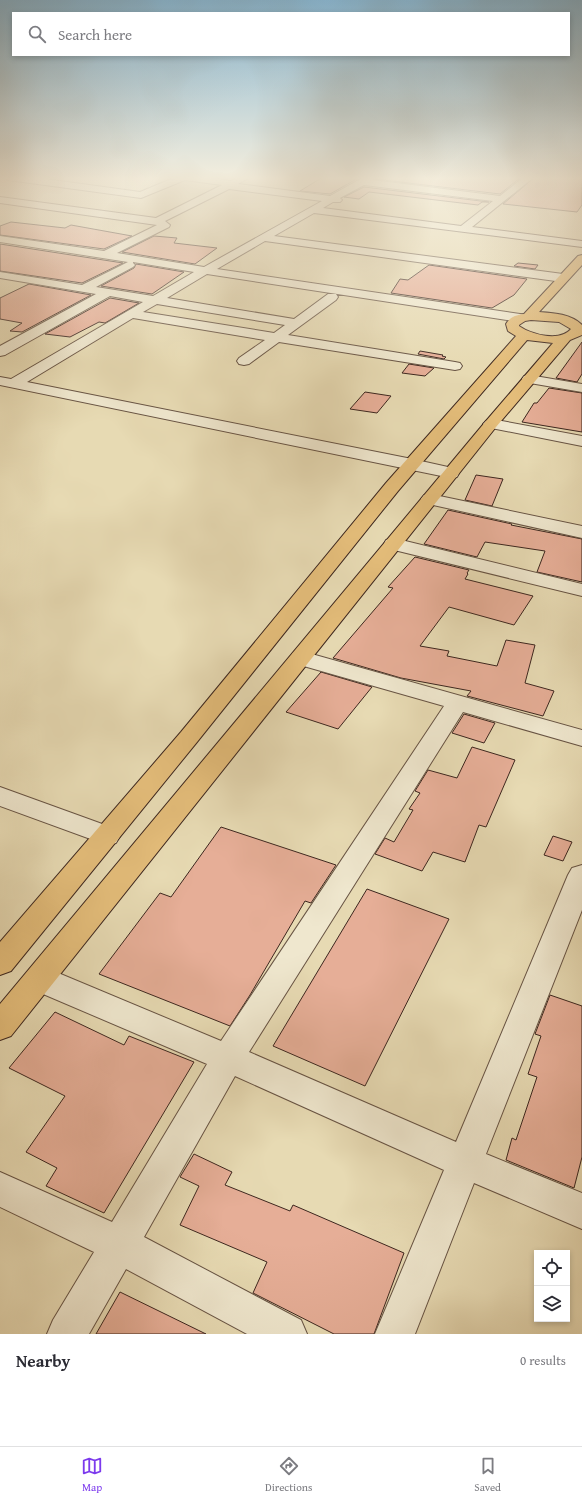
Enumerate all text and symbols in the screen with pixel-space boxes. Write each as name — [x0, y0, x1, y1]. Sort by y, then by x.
search box — [12, 12, 570, 56]
icon: search — [26, 23, 48, 45]
text: Search here — [58, 24, 132, 45]
map controls — [534, 1250, 570, 1322]
button: locate — [534, 1250, 570, 1286]
button: layers — [534, 1286, 570, 1322]
text: Nearby — [16, 1348, 70, 1373]
text: 0 results — [520, 1351, 566, 1370]
tab: Map — [81, 1455, 103, 1495]
tab: Directions — [265, 1455, 312, 1495]
tab: Saved — [474, 1455, 501, 1495]

